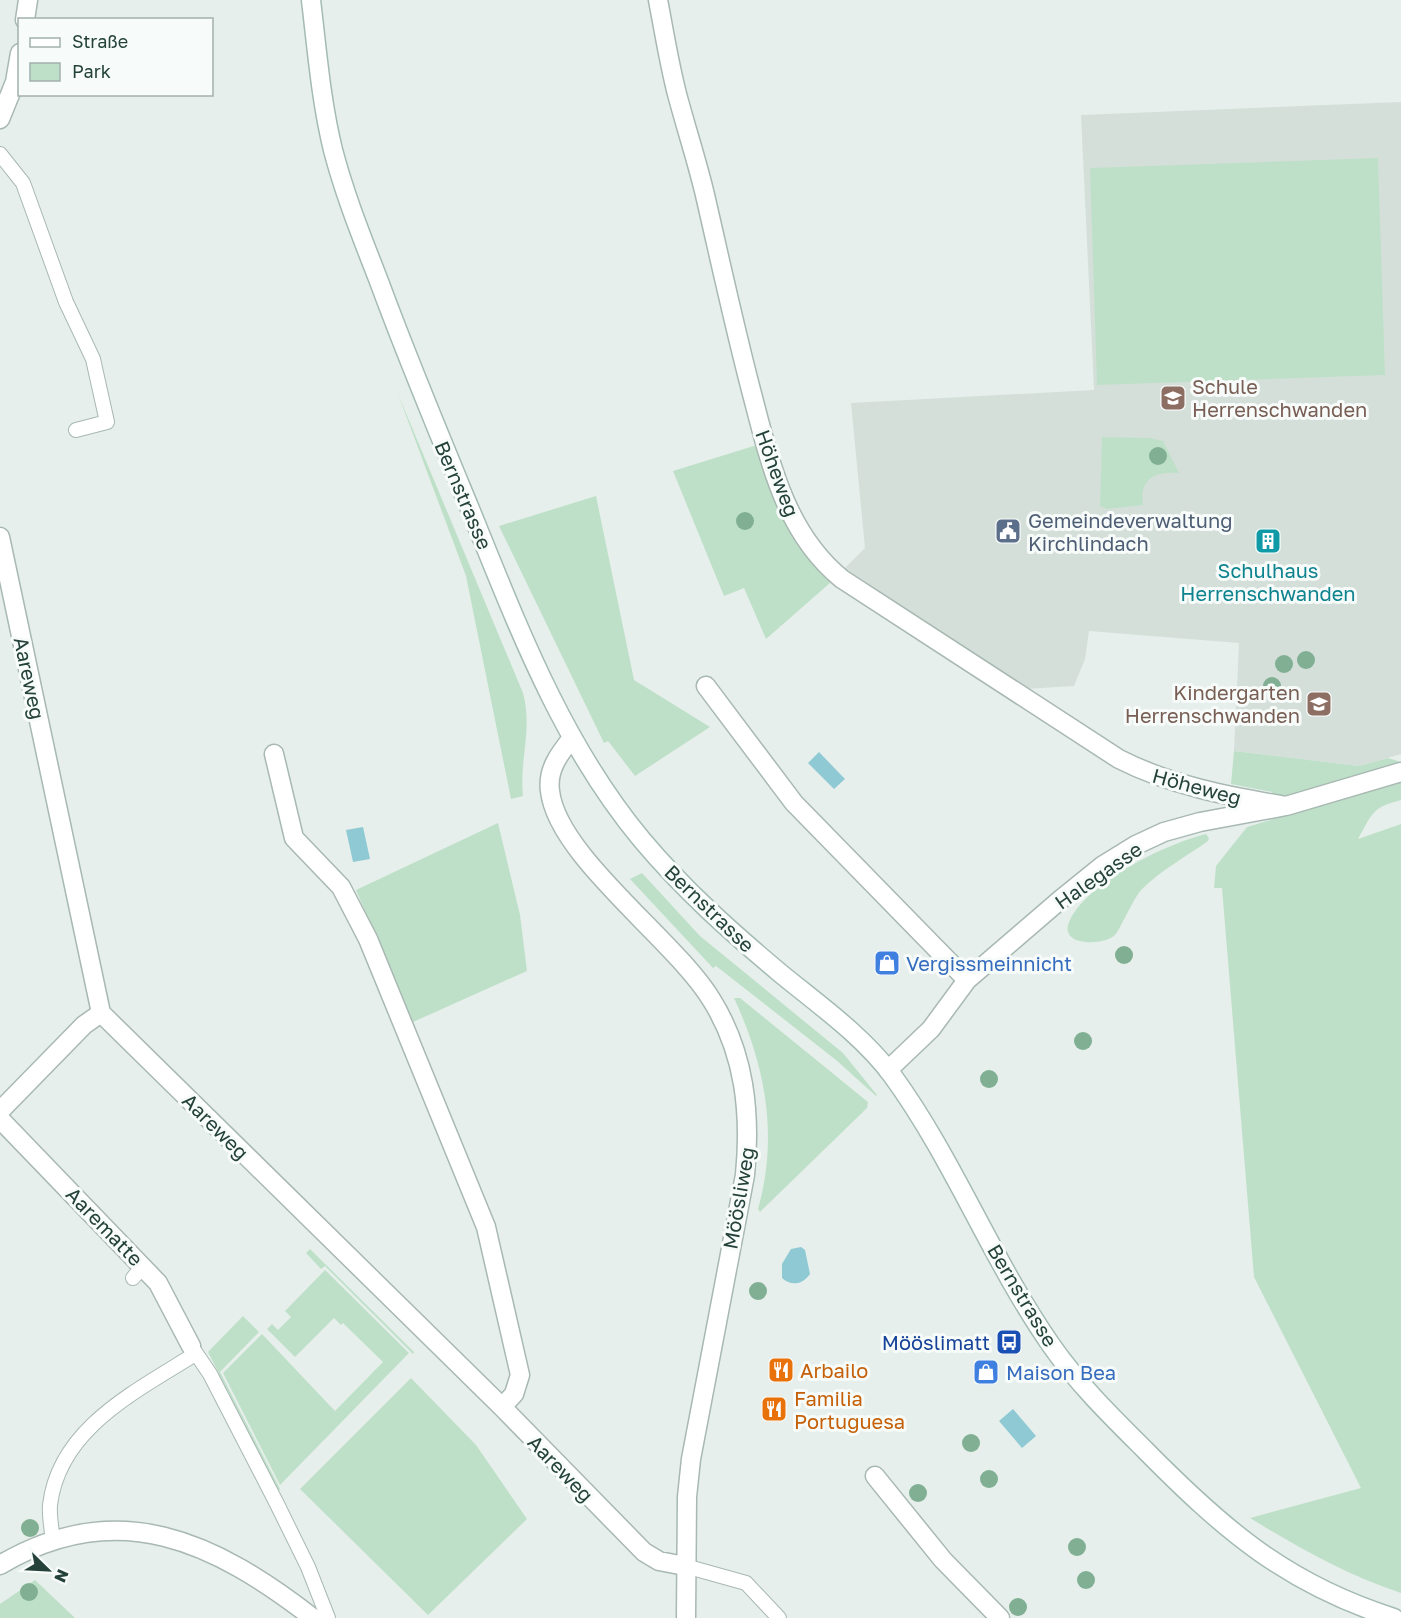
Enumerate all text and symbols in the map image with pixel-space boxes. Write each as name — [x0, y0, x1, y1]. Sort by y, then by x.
legend — [18, 18, 213, 96]
text: Straße — [72, 30, 128, 52]
text: Park — [72, 60, 111, 82]
place label: Schule Herrenschwanden — [1192, 374, 1367, 421]
school or university icon: Schule Herrenschwanden — [1158, 383, 1188, 413]
street label: Höheweg — [751, 426, 805, 520]
street label: Bernstrasse — [430, 437, 498, 553]
place label: Gemeindeverwaltung Kirchlindach — [1028, 508, 1233, 555]
public building icon: Gemeindeverwaltung Kirchlindach — [993, 516, 1023, 546]
building icon: Schulhaus Herrenschwanden — [1253, 526, 1283, 556]
place label: Schulhaus Herrenschwanden — [1180, 558, 1356, 605]
street label: Aareweg — [10, 635, 50, 721]
place label: Kindergarten Herrenschwanden — [1125, 680, 1300, 727]
school or university icon: Kindergarten Herrenschwanden — [1304, 689, 1334, 719]
street label: Höheweg — [1150, 763, 1244, 809]
street label: Halegasse — [1050, 836, 1146, 914]
street label: Bernstrasse — [660, 859, 760, 957]
shop icon: Vergissmeinnicht — [872, 948, 902, 978]
place label: Vergissmeinnicht — [906, 951, 1072, 975]
street label: Aareweg — [178, 1088, 254, 1164]
street label: Möösliweg — [717, 1145, 759, 1251]
street label: Aarematte — [62, 1182, 148, 1270]
street label: Bernstrasse — [983, 1239, 1063, 1351]
bus stop icon: Mööslimatt — [994, 1327, 1024, 1357]
place label: Mööslimatt — [882, 1330, 990, 1354]
restaurant icon: Arbailo — [766, 1355, 796, 1385]
shop icon: Maison Bea — [971, 1357, 1001, 1387]
place label: Arbailo — [800, 1358, 868, 1382]
place label: Maison Bea — [1006, 1360, 1116, 1384]
place label: Familia Portuguesa — [794, 1386, 905, 1433]
restaurant icon: Familia Portuguesa — [759, 1394, 789, 1424]
street label: Aareweg — [523, 1430, 599, 1506]
north arrow — [18, 1540, 78, 1600]
text: N — [50, 1566, 73, 1586]

